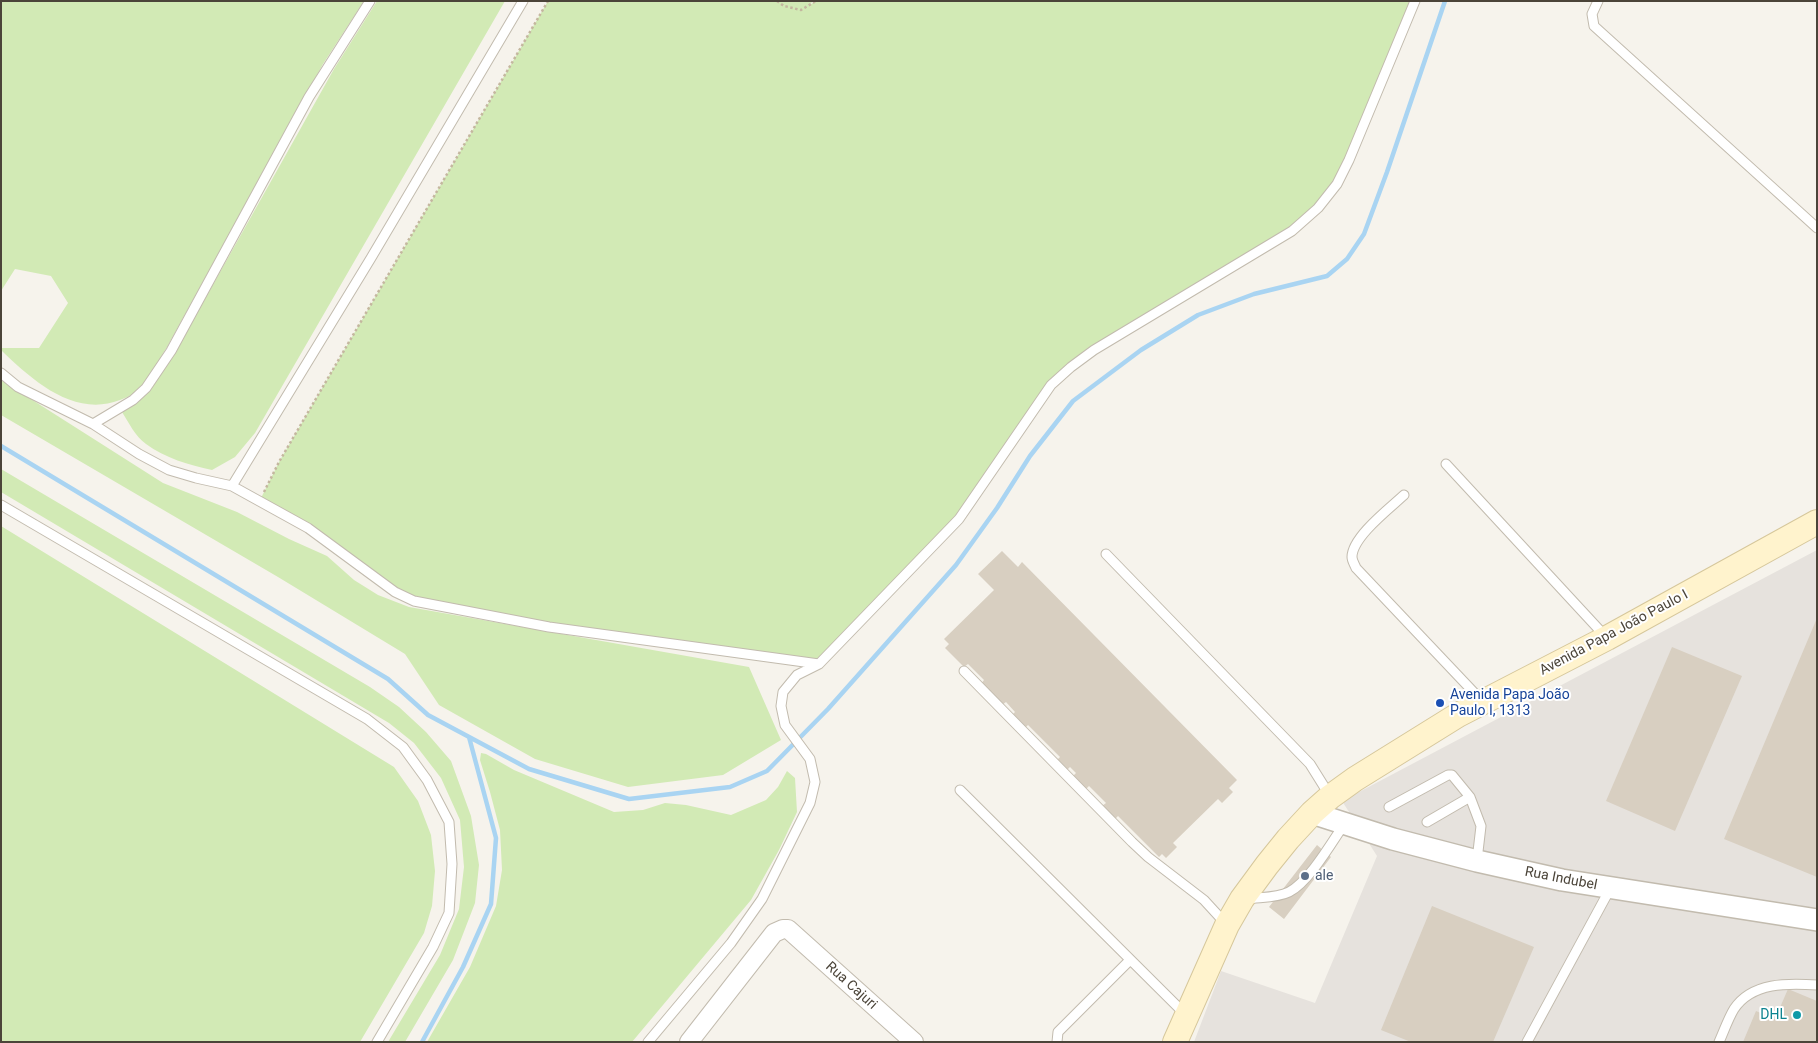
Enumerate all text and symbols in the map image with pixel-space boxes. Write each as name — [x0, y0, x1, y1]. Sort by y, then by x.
street label: Avenida Papa João Paulo I — [1537, 587, 1691, 679]
place label: Avenida Papa João Paulo I, 1313 — [1450, 687, 1570, 720]
marker: Avenida Papa João Paulo I, 1313 — [1434, 697, 1446, 709]
street label: Rua Indubel — [1523, 864, 1599, 894]
place label: ale — [1315, 868, 1333, 884]
marker: ale — [1299, 870, 1311, 882]
street label: Rua Cajuri — [822, 959, 880, 1013]
place label: DHL — [1760, 1007, 1787, 1023]
marker: DHL — [1791, 1009, 1803, 1021]

